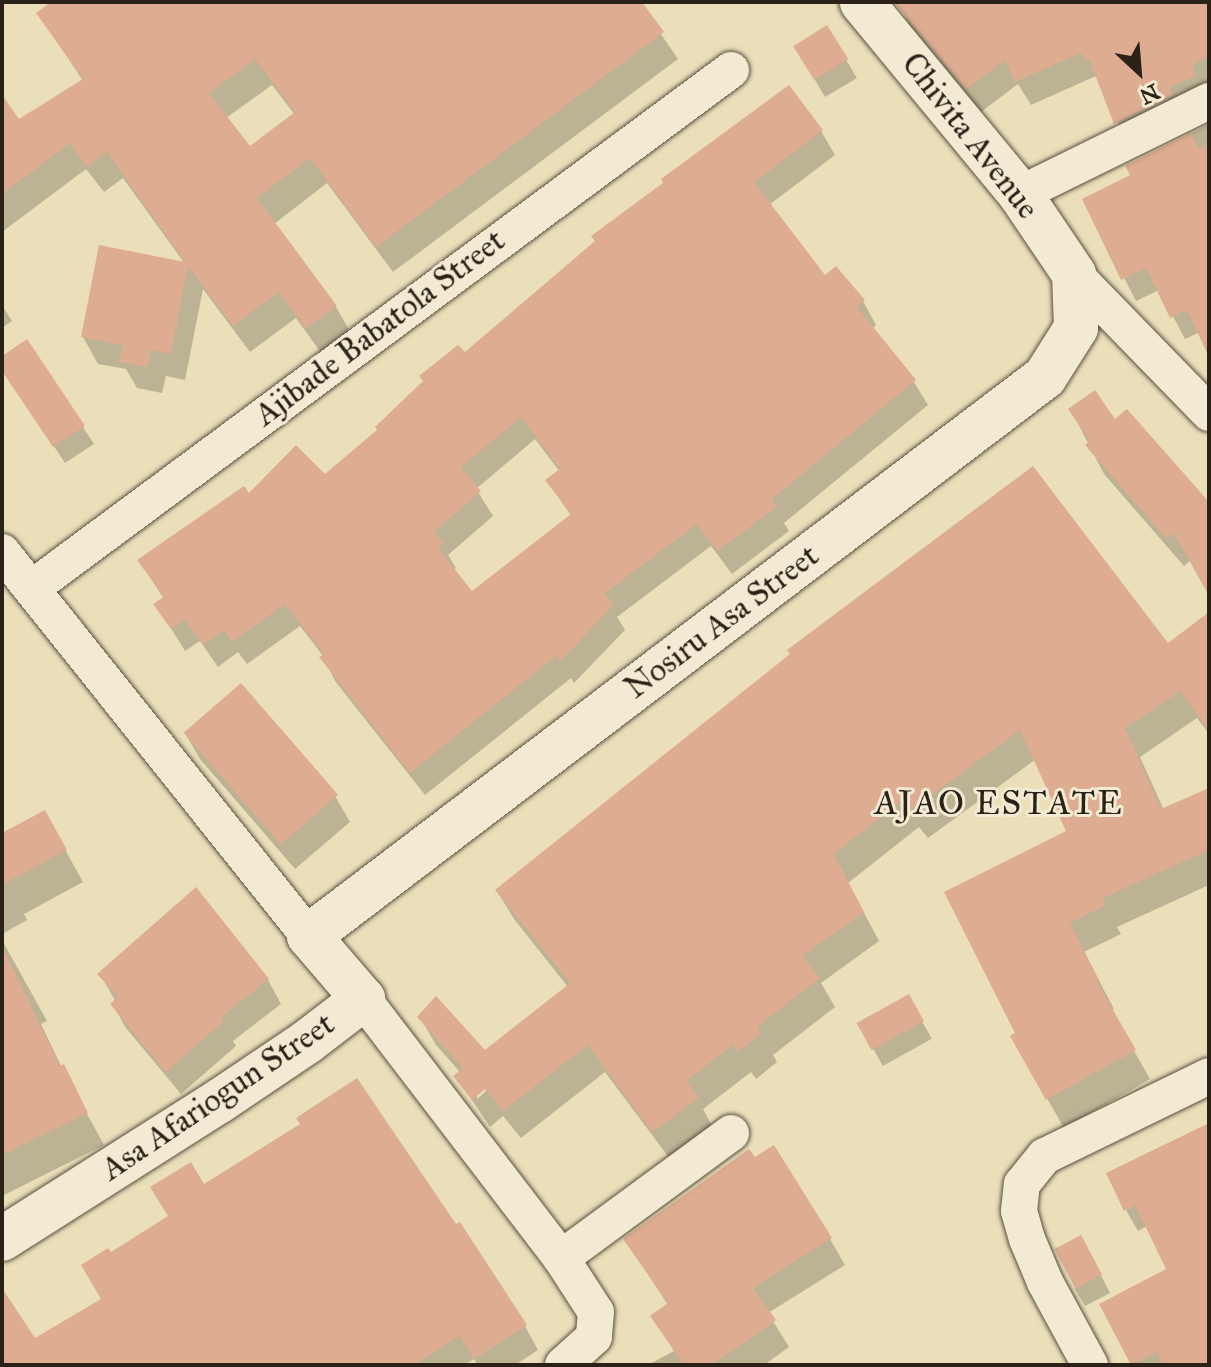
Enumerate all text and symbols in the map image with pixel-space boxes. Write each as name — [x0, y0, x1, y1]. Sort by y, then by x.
north arrow — [1099, 32, 1179, 112]
street label: Chivita Avenue — [893, 45, 1047, 227]
text: N — [1135, 78, 1164, 110]
street label: Ajibade Babatola Street — [247, 221, 513, 435]
street label: Nosiru Asa Street — [618, 537, 826, 707]
district label: AJAO ESTATE — [874, 783, 1124, 823]
street label: Asa Afariogun Street — [94, 1005, 342, 1189]

